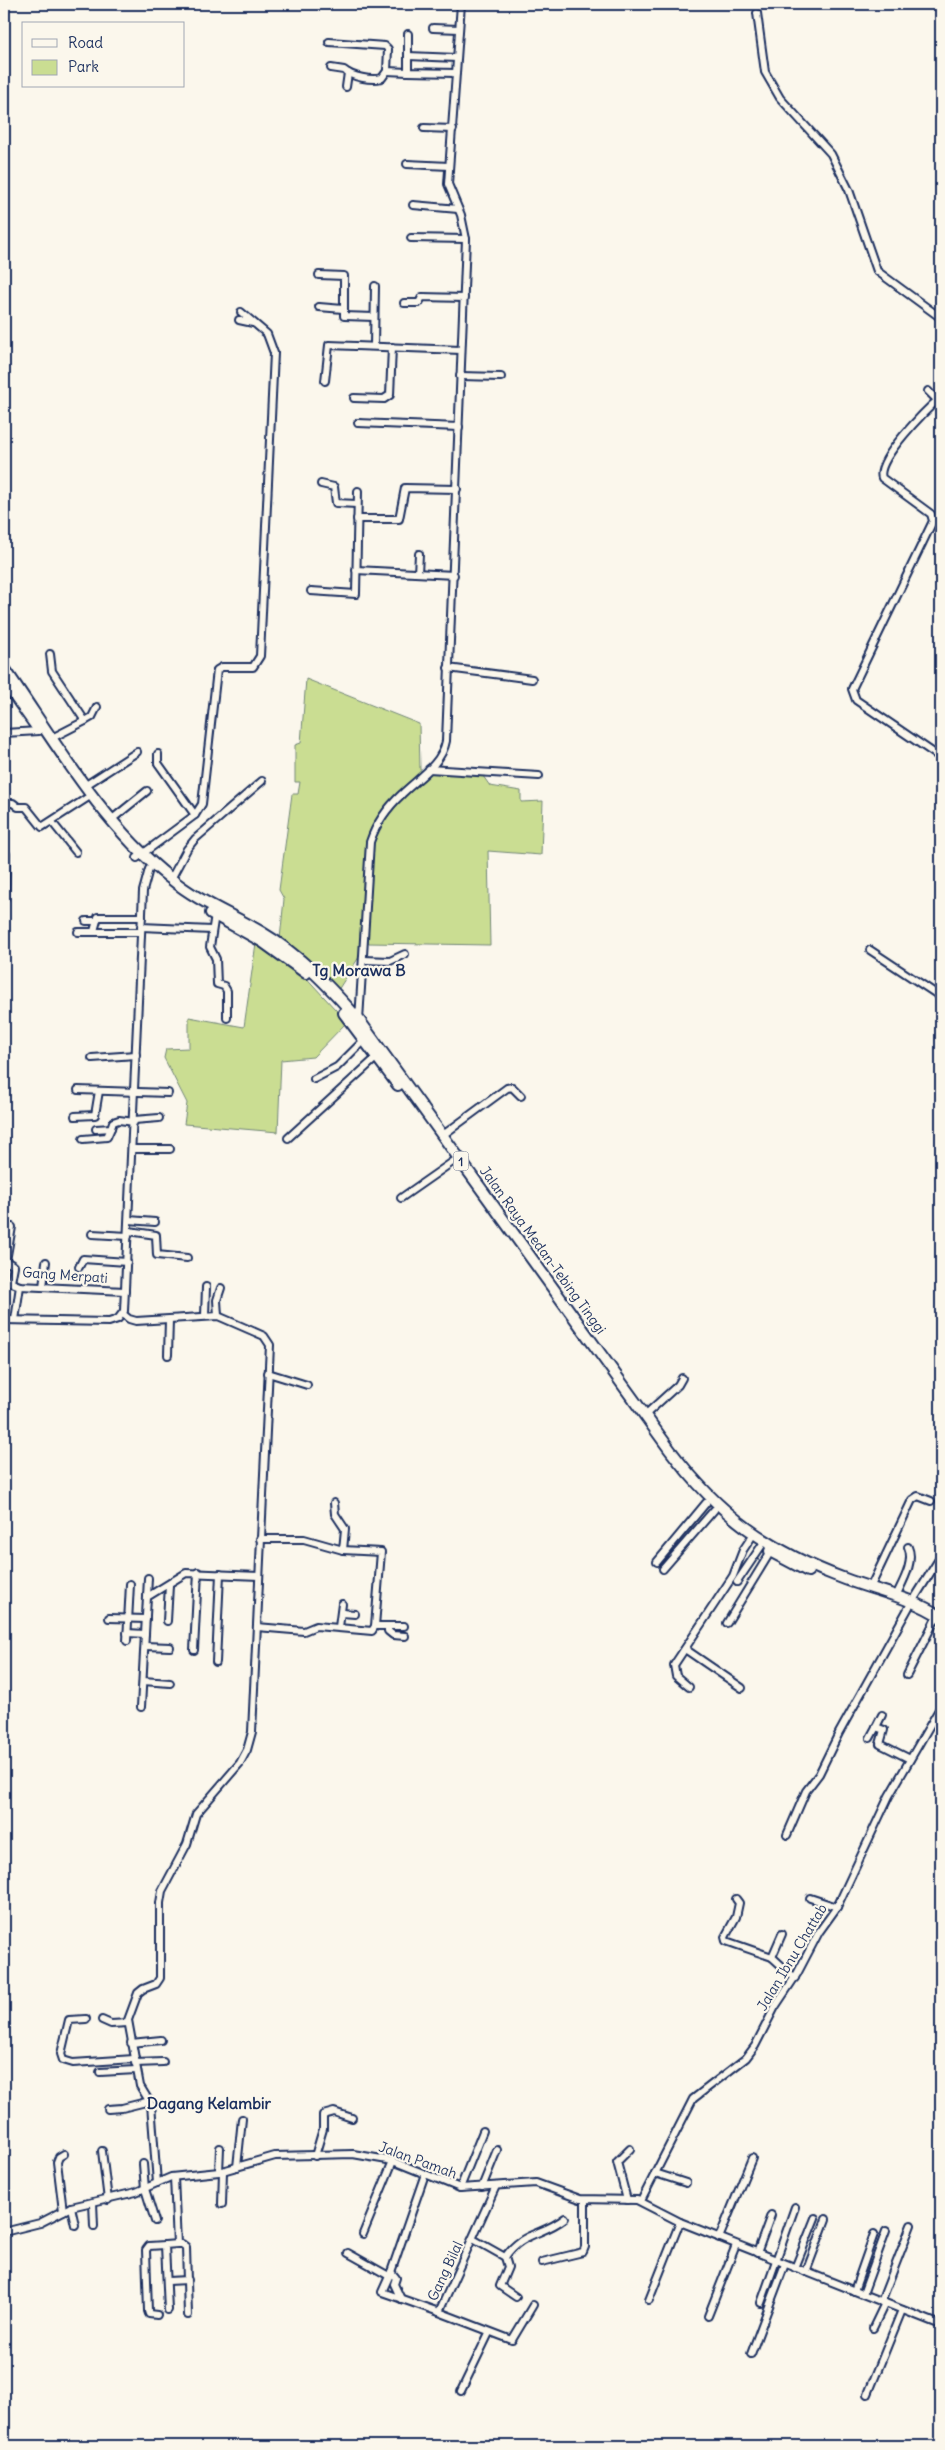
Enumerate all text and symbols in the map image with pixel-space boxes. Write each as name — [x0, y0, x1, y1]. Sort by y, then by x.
legend — [22, 22, 185, 88]
text: Road — [68, 33, 103, 52]
text: Park — [68, 57, 99, 76]
district label: Tg Morawa B — [312, 960, 406, 981]
road number: 1 — [454, 1152, 468, 1170]
street label: Jalan Raya Medan-Tebing Tinggi — [476, 1162, 610, 1338]
street label: Gang Merpati — [22, 1263, 108, 1287]
street label: Jalan Ibnu Chattab — [753, 1900, 831, 2014]
district label: Dagang Kelambir — [147, 2093, 272, 2114]
street label: Jalan Pamah — [376, 2138, 460, 2182]
street label: Gang Bilal — [423, 2238, 467, 2304]

